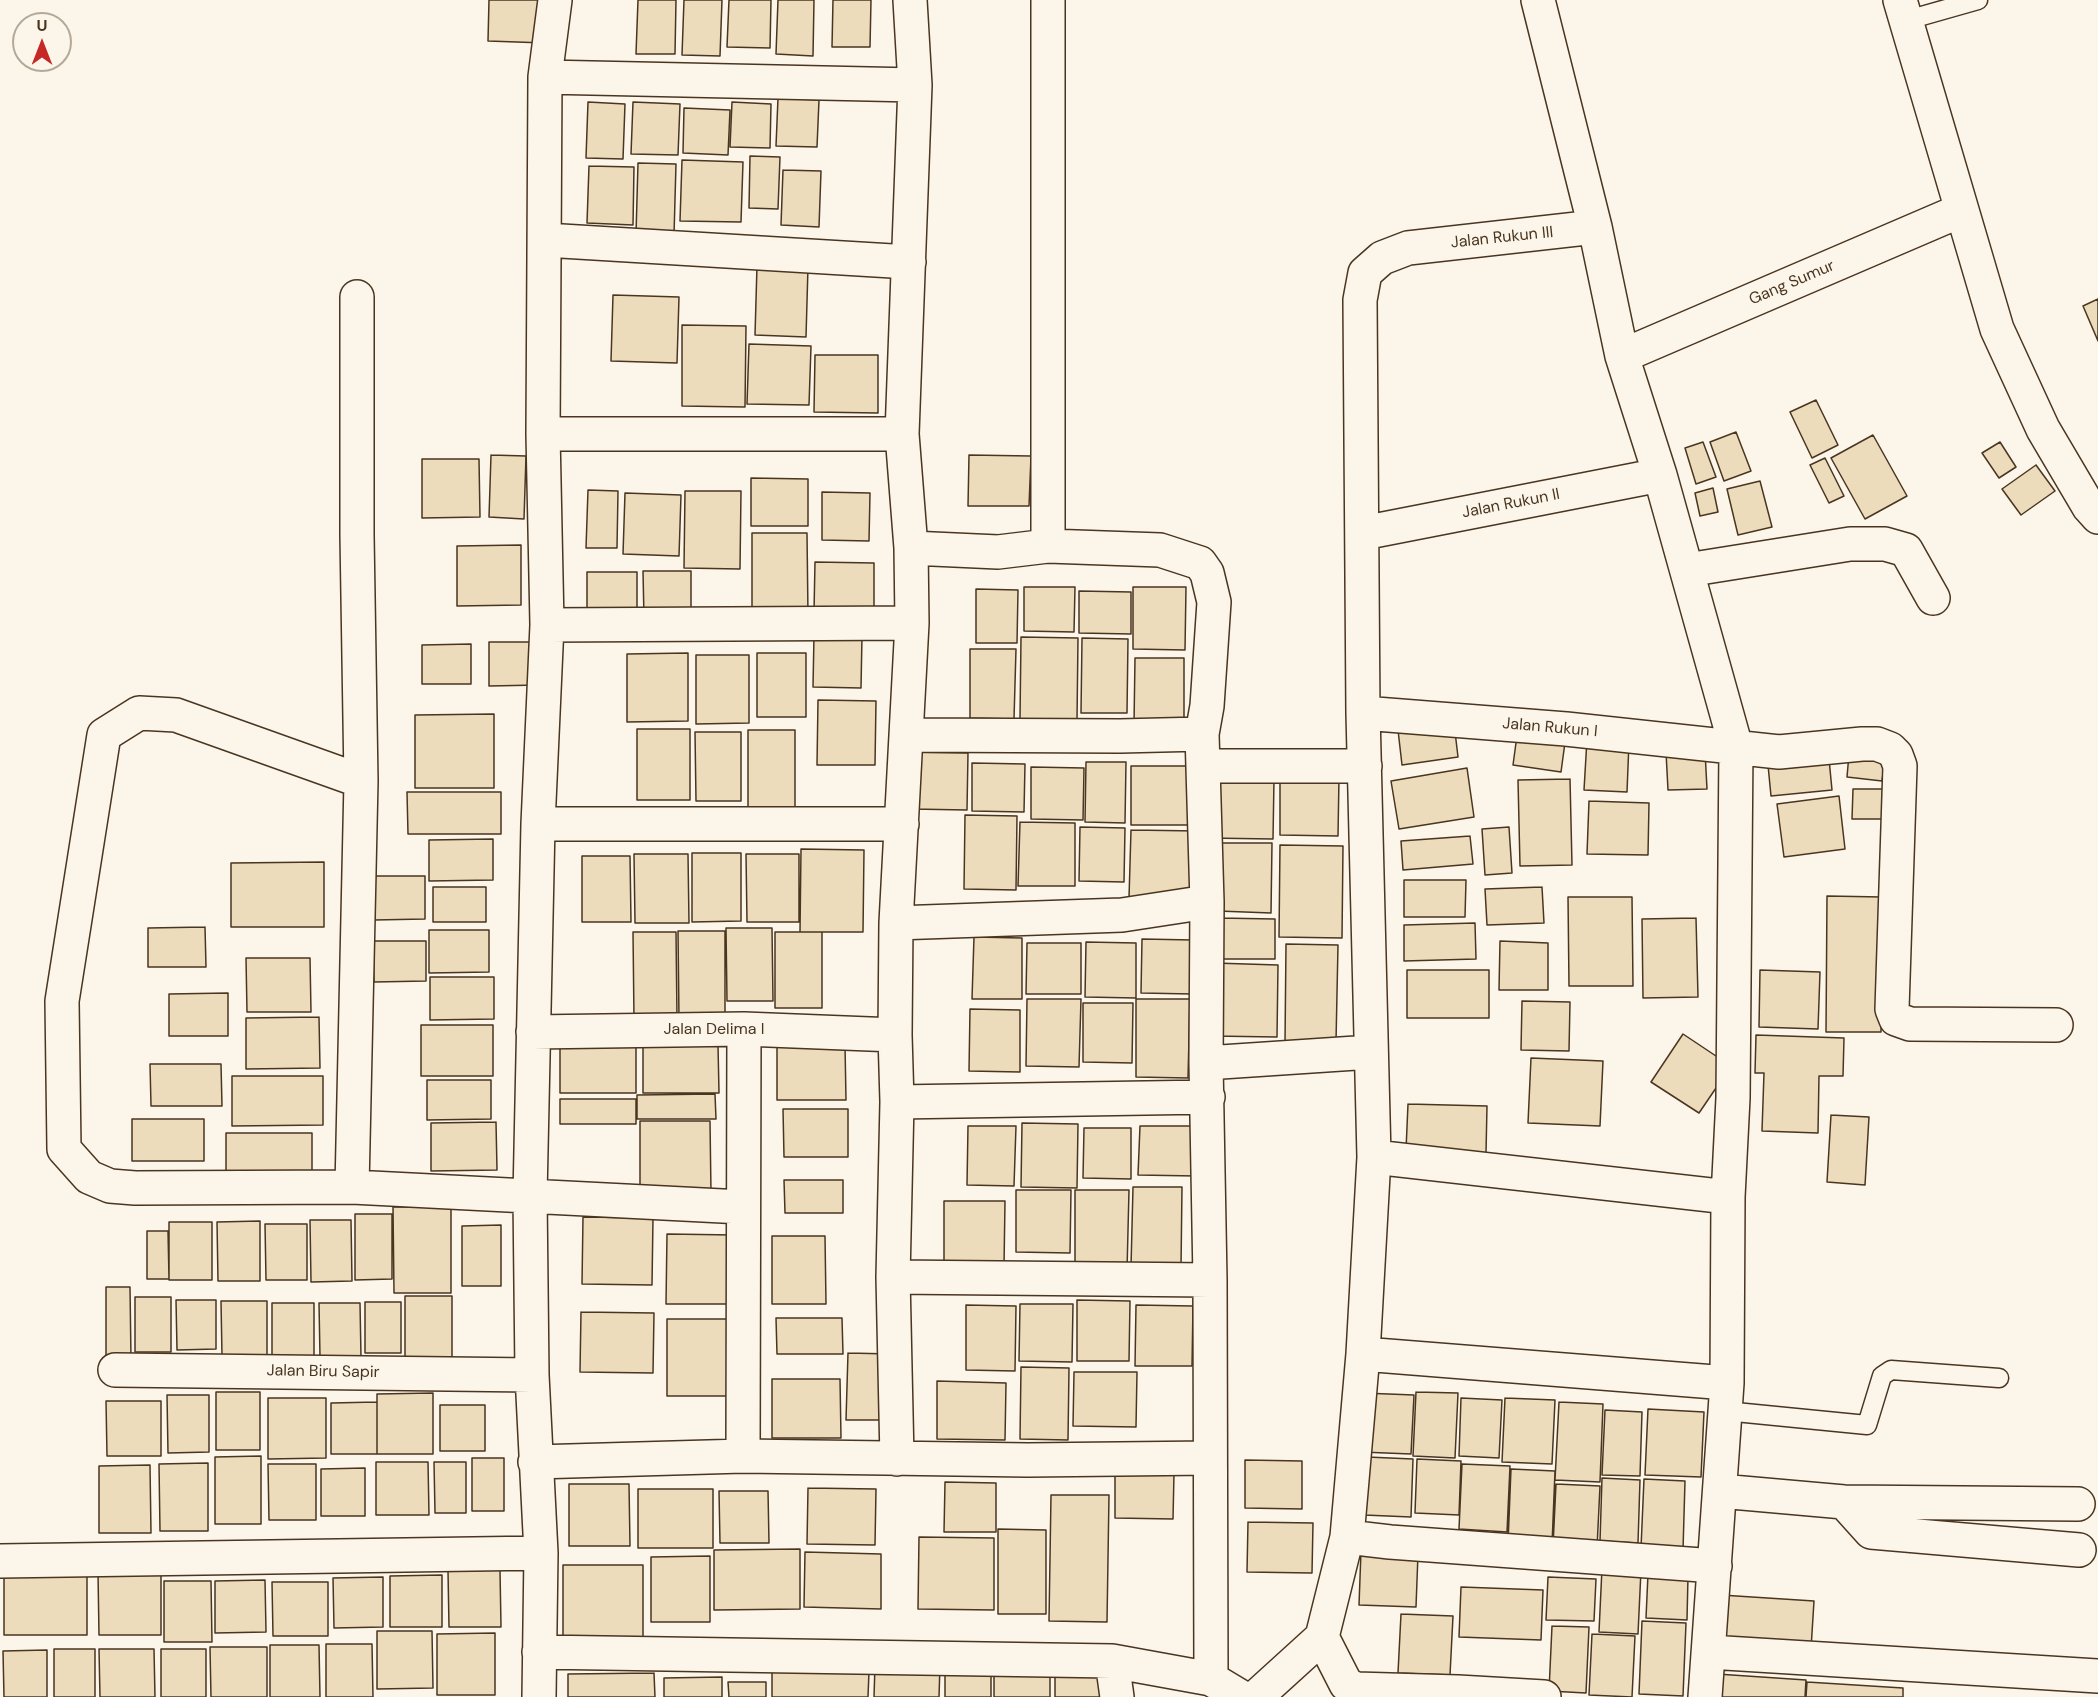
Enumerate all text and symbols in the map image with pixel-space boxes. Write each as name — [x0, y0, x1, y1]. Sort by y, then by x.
north arrow — [12, 12, 72, 72]
text: U — [37, 15, 47, 36]
street label: Jalan Rukun III — [1450, 223, 1554, 253]
street label: Gang Sumur — [1746, 256, 1838, 310]
street label: Jalan Rukun II — [1460, 485, 1562, 523]
street label: Jalan Rukun I — [1502, 714, 1598, 742]
street label: Jalan Delima I — [664, 1020, 764, 1040]
street label: Jalan Biru Sapir — [266, 1361, 380, 1383]

